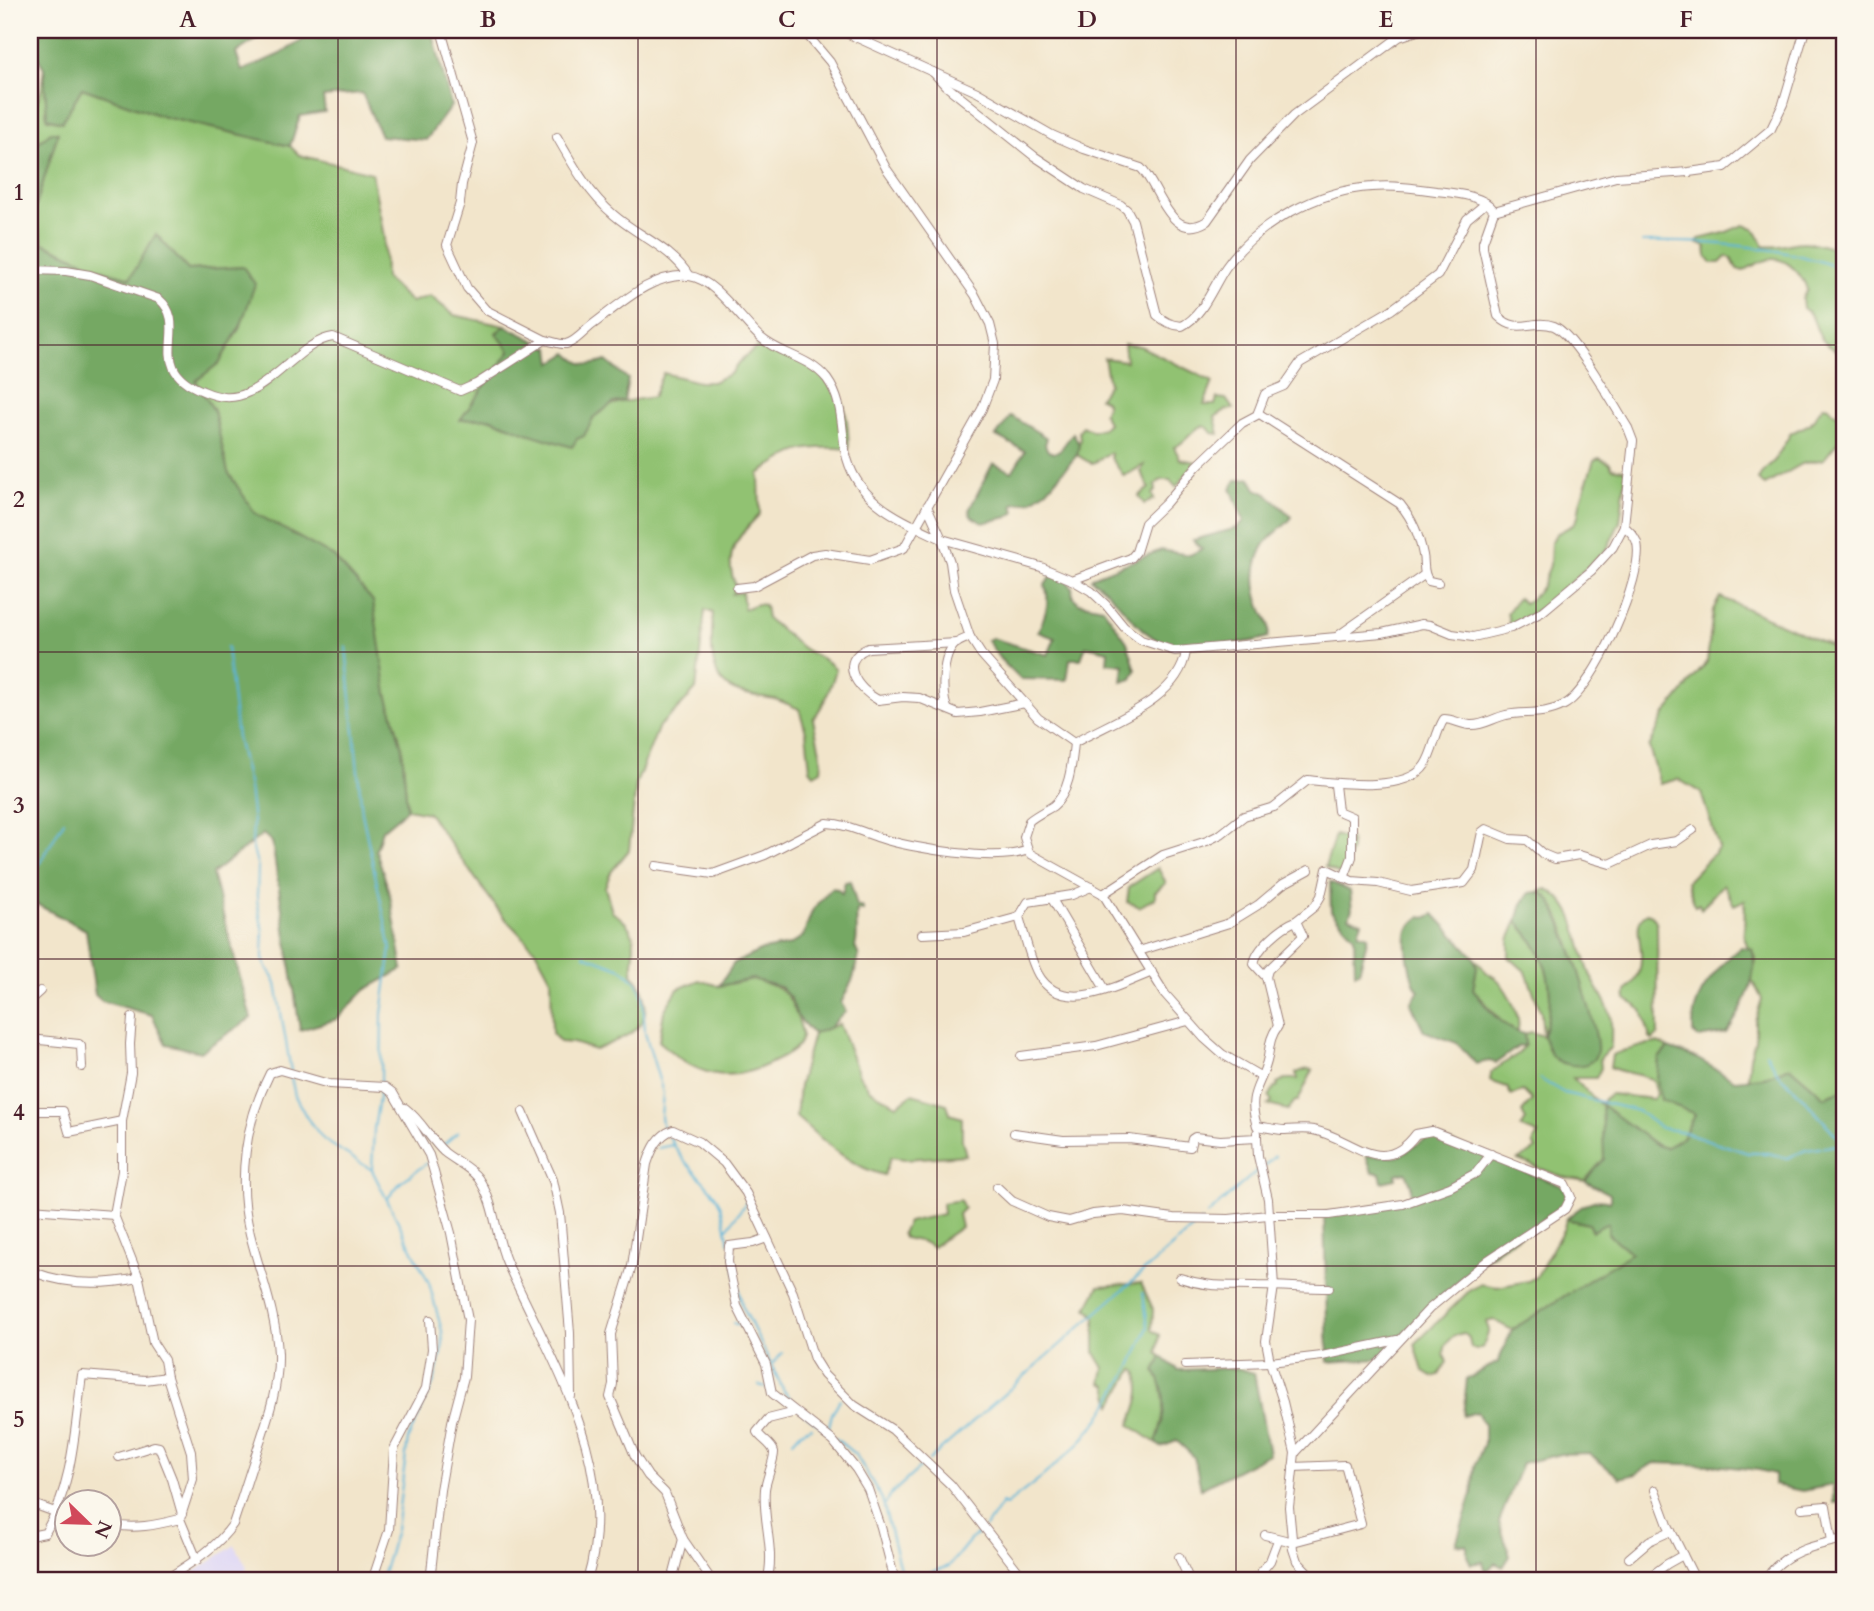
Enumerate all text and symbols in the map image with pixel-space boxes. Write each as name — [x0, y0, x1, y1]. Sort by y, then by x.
text: A — [179, 4, 197, 35]
text: B — [480, 4, 496, 35]
text: C — [778, 4, 796, 35]
text: D — [1077, 4, 1097, 35]
text: E — [1379, 4, 1393, 35]
text: F — [1679, 4, 1693, 35]
text: 1 — [13, 177, 25, 208]
text: 2 — [13, 484, 25, 515]
text: 3 — [13, 790, 25, 821]
text: 4 — [13, 1097, 25, 1128]
text: 5 — [13, 1404, 25, 1435]
north arrow — [52, 1488, 122, 1558]
text: N — [87, 1517, 118, 1542]

